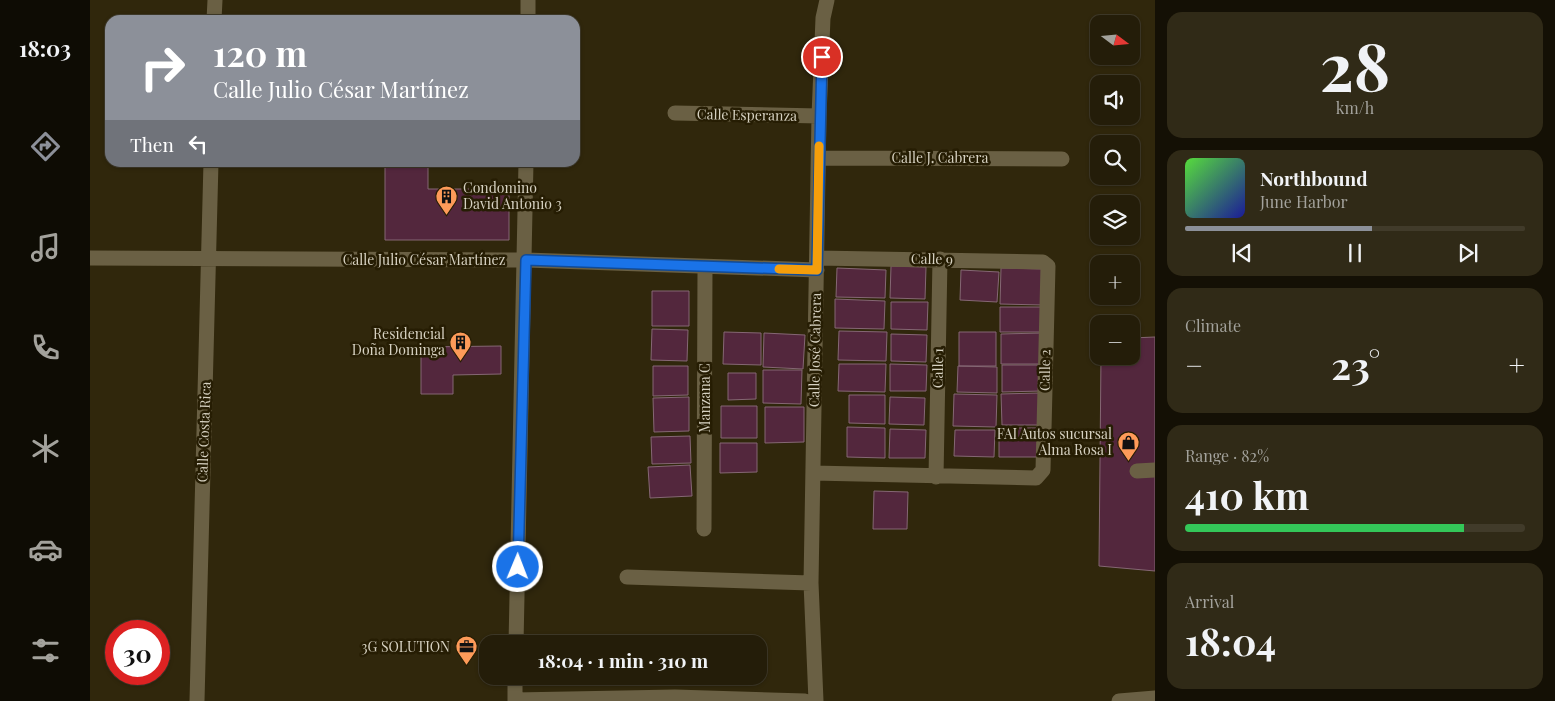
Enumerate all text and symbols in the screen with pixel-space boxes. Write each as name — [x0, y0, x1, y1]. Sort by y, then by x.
north arrow — [1090, 15, 1140, 65]
map controls — [1090, 15, 1140, 365]
text: 28 — [1320, 21, 1390, 107]
text: 120 m — [213, 29, 307, 76]
text: 18:03 — [19, 33, 71, 63]
icon: right — [130, 35, 195, 100]
pin — [801, 36, 843, 78]
icon: arrive — [808, 43, 836, 71]
text: Calle Julio César Martínez — [213, 74, 469, 104]
button: sound — [1090, 75, 1140, 125]
text: km/h — [1336, 97, 1374, 118]
street label: Calle Esperanza — [697, 104, 797, 125]
icon: directions — [28, 129, 63, 164]
icon: left — [184, 130, 212, 158]
text: Then — [130, 131, 174, 157]
button: search — [1090, 135, 1140, 185]
street label: Calle J. Cabrera — [891, 148, 989, 167]
text: Northbound — [1260, 165, 1368, 191]
place label: Condomino David Antonio 3 — [463, 178, 562, 213]
building icon: Condomino David Antonio 3 — [435, 184, 459, 215]
text: June Harbor — [1260, 191, 1348, 212]
button: layers — [1090, 195, 1140, 245]
icon: music — [28, 230, 63, 265]
icon: previous — [1228, 239, 1256, 267]
icon: pause — [1341, 239, 1369, 267]
icon: next — [1454, 239, 1482, 267]
street label: Calle 9 — [911, 249, 953, 268]
street label: Calle Julio César Martínez — [343, 250, 506, 269]
button: + — [1090, 255, 1140, 305]
street label: Calle José Cabrera — [804, 293, 825, 407]
button: − — [1090, 315, 1140, 365]
text: Climate — [1185, 315, 1241, 336]
place label: Residencial Doña Dominga — [352, 324, 445, 359]
icon: phone — [28, 330, 63, 365]
building icon: Residencial Doña Dominga — [449, 330, 473, 361]
text: 23° — [1331, 339, 1380, 390]
text: − — [1185, 346, 1203, 383]
text: + — [1509, 346, 1525, 383]
street label: Calle 1 — [928, 348, 947, 388]
street label: Calle 2 — [1035, 349, 1054, 391]
street label: Manzana C — [695, 363, 714, 433]
street label: Calle Costa Rica — [192, 381, 215, 483]
place label: FAI Autos sucursal Alma Rosa I — [997, 424, 1112, 459]
shop icon: FAI Autos sucursal Alma Rosa I — [1116, 430, 1140, 461]
icon: climate — [28, 431, 63, 466]
text: Range · 82% — [1185, 445, 1269, 466]
text: 410 km — [1185, 469, 1309, 520]
icon: car — [28, 532, 63, 567]
position arrow — [491, 540, 543, 592]
text: Arrival — [1185, 591, 1234, 612]
text: 18:04 — [1185, 615, 1276, 666]
speed limit sign: 30 — [105, 620, 170, 685]
icon: filters — [28, 633, 63, 668]
office icon: 3G SOLUTION — [454, 635, 478, 666]
place label: 3G SOLUTION — [361, 637, 450, 656]
text: 18:04 · 1 min · 310 m — [538, 647, 708, 673]

